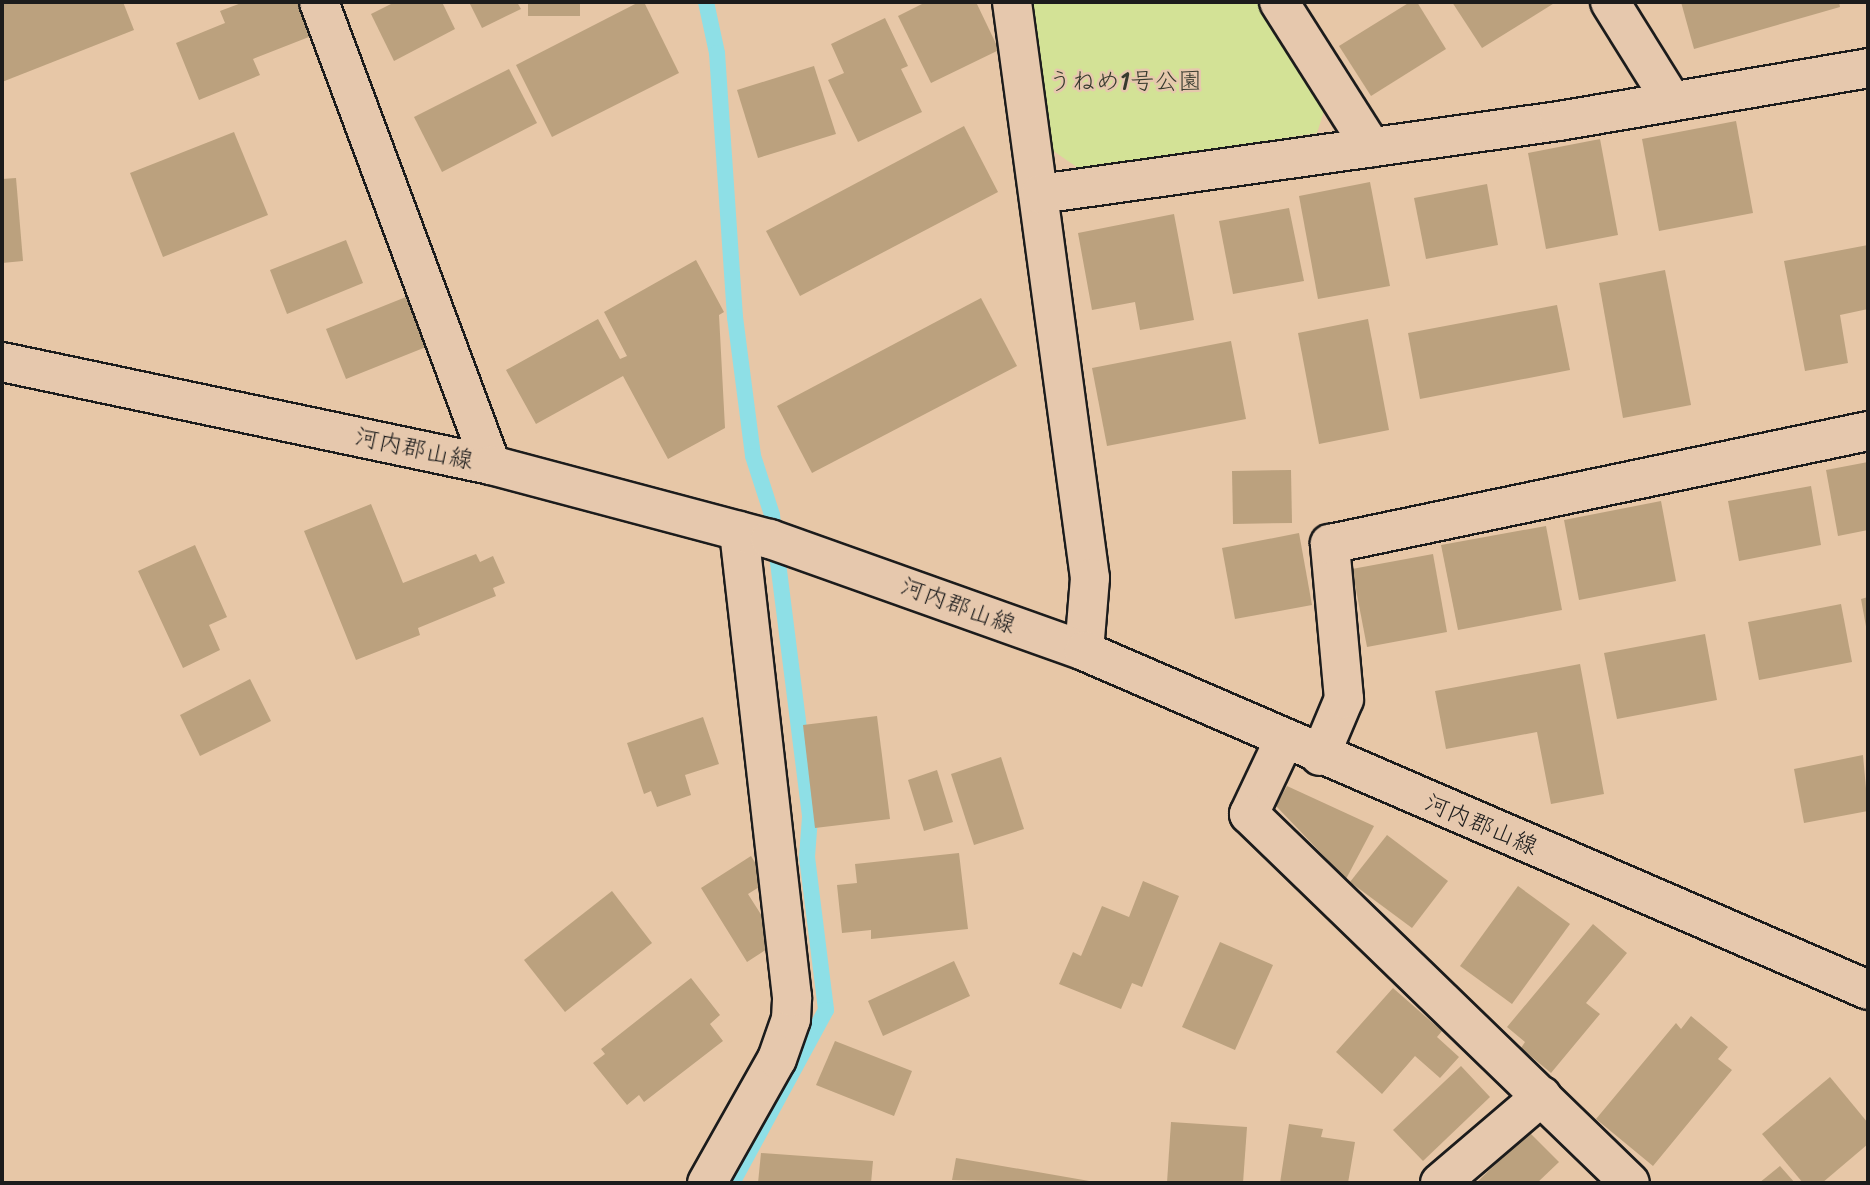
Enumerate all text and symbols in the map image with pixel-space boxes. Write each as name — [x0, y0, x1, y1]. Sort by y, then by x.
park label: うねめ1号公園 — [1048, 68, 1202, 96]
street label: 河内郡山線 — [352, 422, 476, 476]
street label: 河内郡山線 — [897, 572, 1019, 640]
street label: 河内郡山線 — [1420, 788, 1542, 862]

